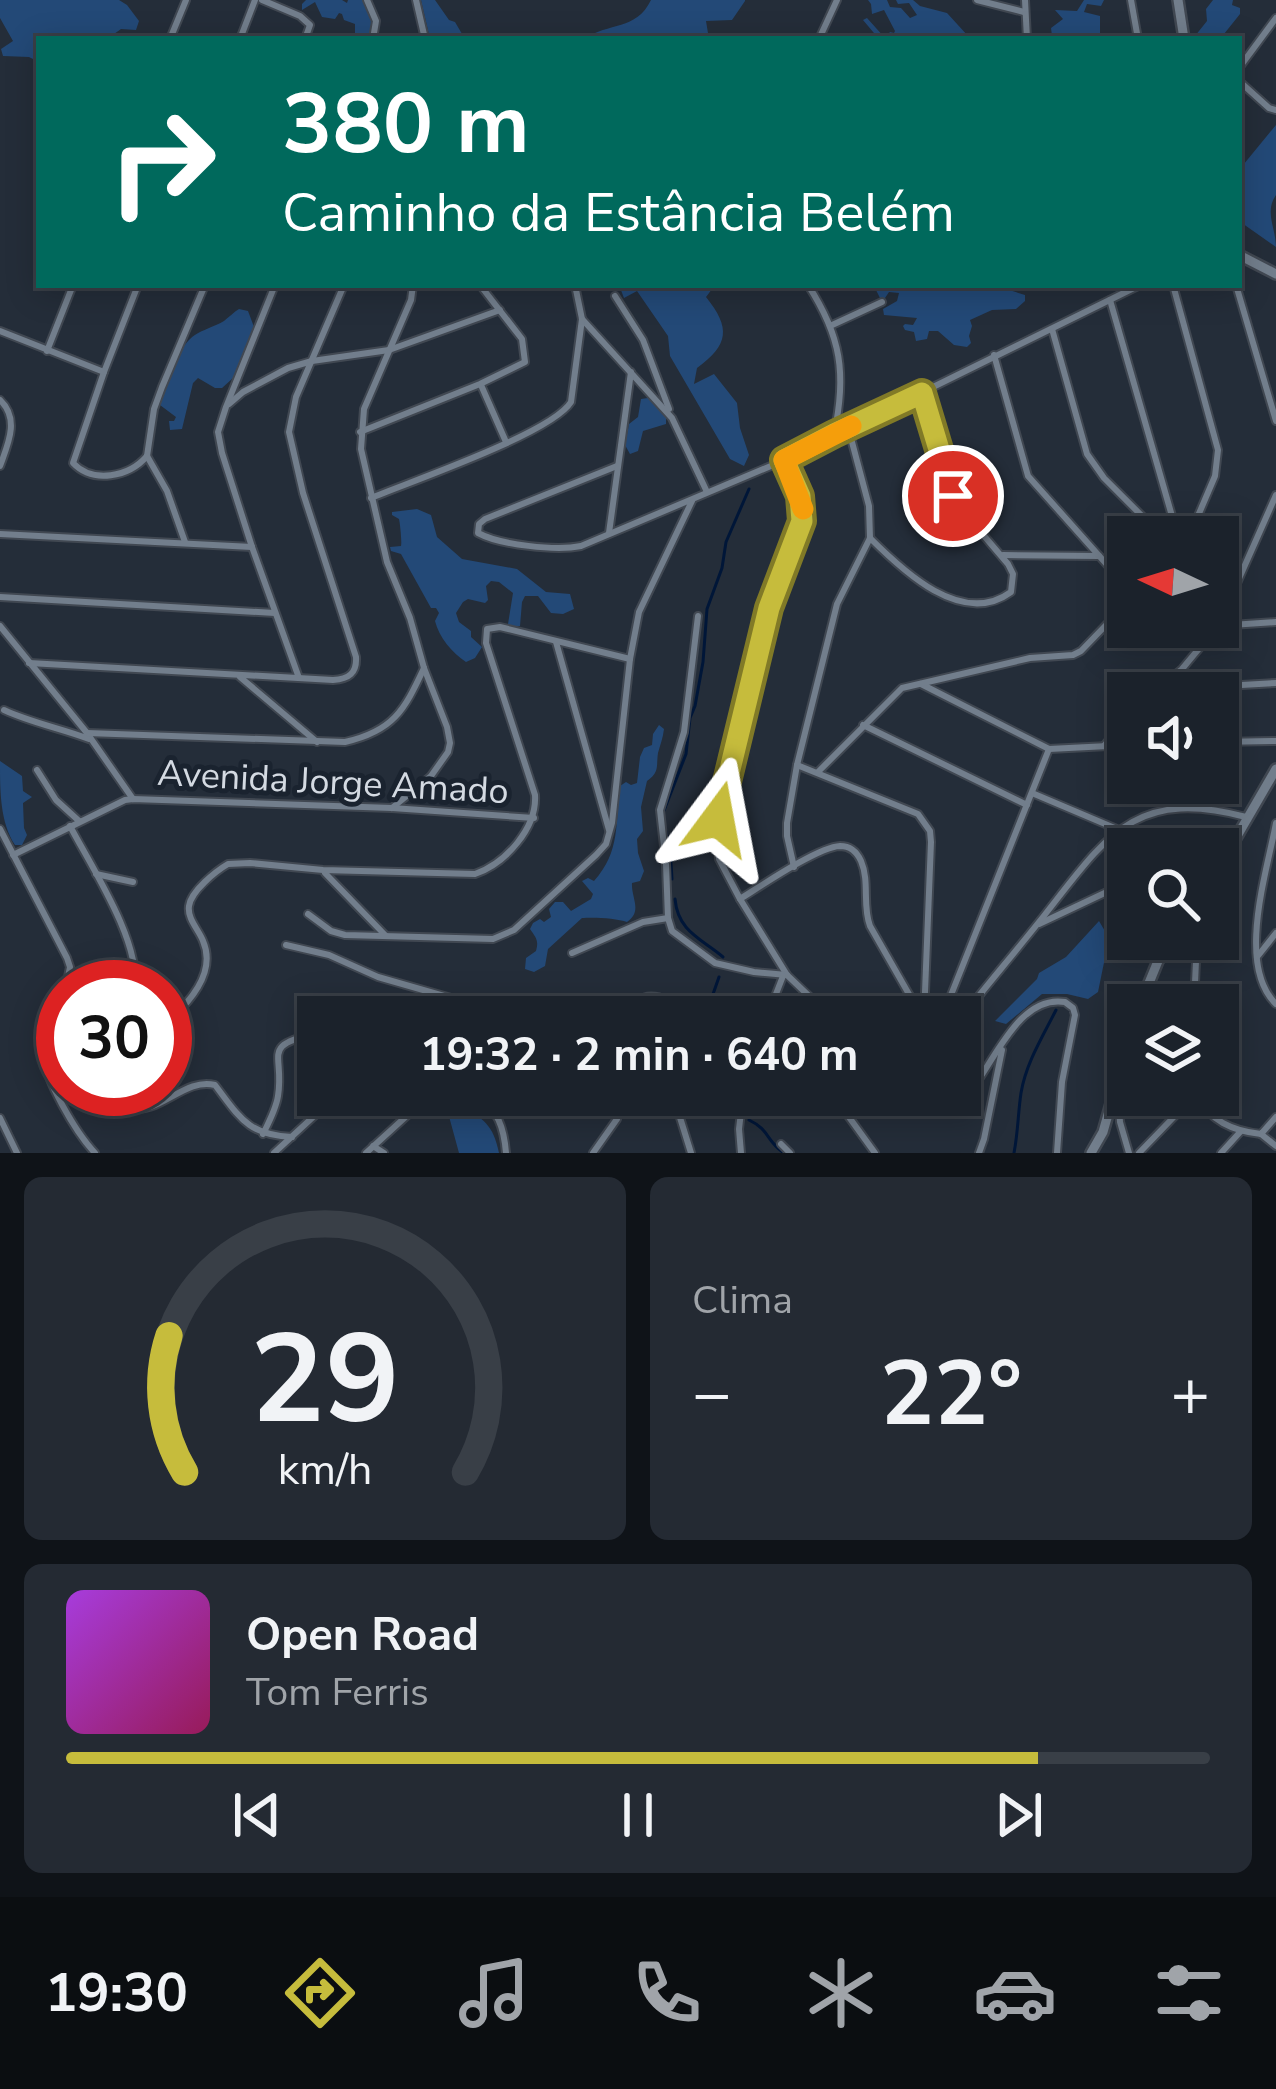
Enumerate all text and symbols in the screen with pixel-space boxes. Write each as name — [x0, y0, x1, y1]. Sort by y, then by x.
text: 380 m — [282, 67, 530, 182]
icon: right — [84, 84, 240, 240]
text: Caminho da Estância Belém — [282, 176, 955, 250]
pin — [902, 445, 1004, 547]
icon: arrive — [920, 463, 986, 529]
north arrow — [1107, 516, 1239, 648]
map controls — [1107, 516, 1239, 1116]
button: sound — [1107, 672, 1239, 804]
street label: Avenida Jorge Amado — [156, 749, 510, 816]
position arrow — [655, 756, 781, 882]
button: search — [1107, 828, 1239, 960]
speed limit sign: 30 — [36, 960, 192, 1116]
button: layers — [1107, 984, 1239, 1116]
text: 19:32 · 2 min · 640 m — [419, 1025, 859, 1086]
text: Clima — [692, 1274, 793, 1327]
text: 29 — [250, 1295, 400, 1465]
text: 22° — [880, 1333, 1022, 1456]
text: − — [692, 1349, 732, 1439]
text: + — [1170, 1349, 1210, 1439]
text: km/h — [278, 1440, 372, 1498]
text: Open Road — [246, 1605, 479, 1666]
text: Tom Ferris — [246, 1666, 429, 1719]
icon: previous — [224, 1782, 290, 1848]
icon: pause — [605, 1782, 671, 1848]
icon: next — [986, 1782, 1052, 1848]
icon: directions — [278, 1951, 362, 2035]
icon: music — [452, 1951, 536, 2035]
icon: phone — [625, 1951, 709, 2035]
icon: climate — [799, 1951, 883, 2035]
icon: car — [973, 1951, 1057, 2035]
icon: filters — [1147, 1951, 1231, 2035]
text: 19:30 — [45, 1956, 188, 2030]

